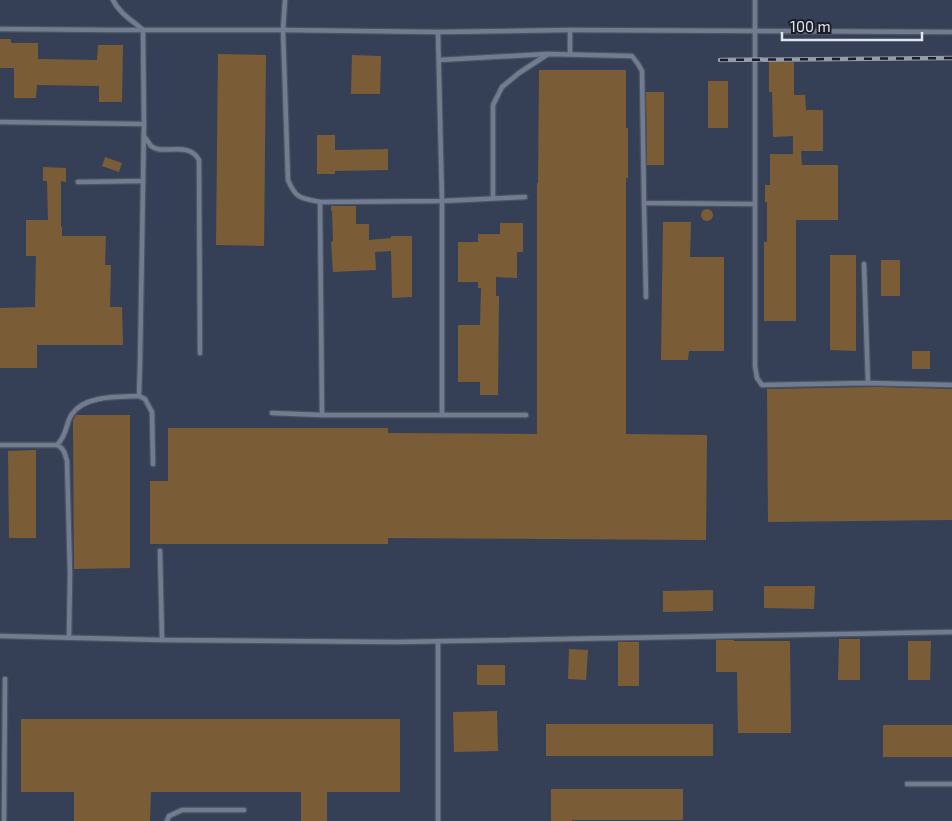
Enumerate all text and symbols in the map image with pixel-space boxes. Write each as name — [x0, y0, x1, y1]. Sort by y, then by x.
scale bar — [782, 10, 922, 42]
text: 100 m — [790, 17, 831, 35]

